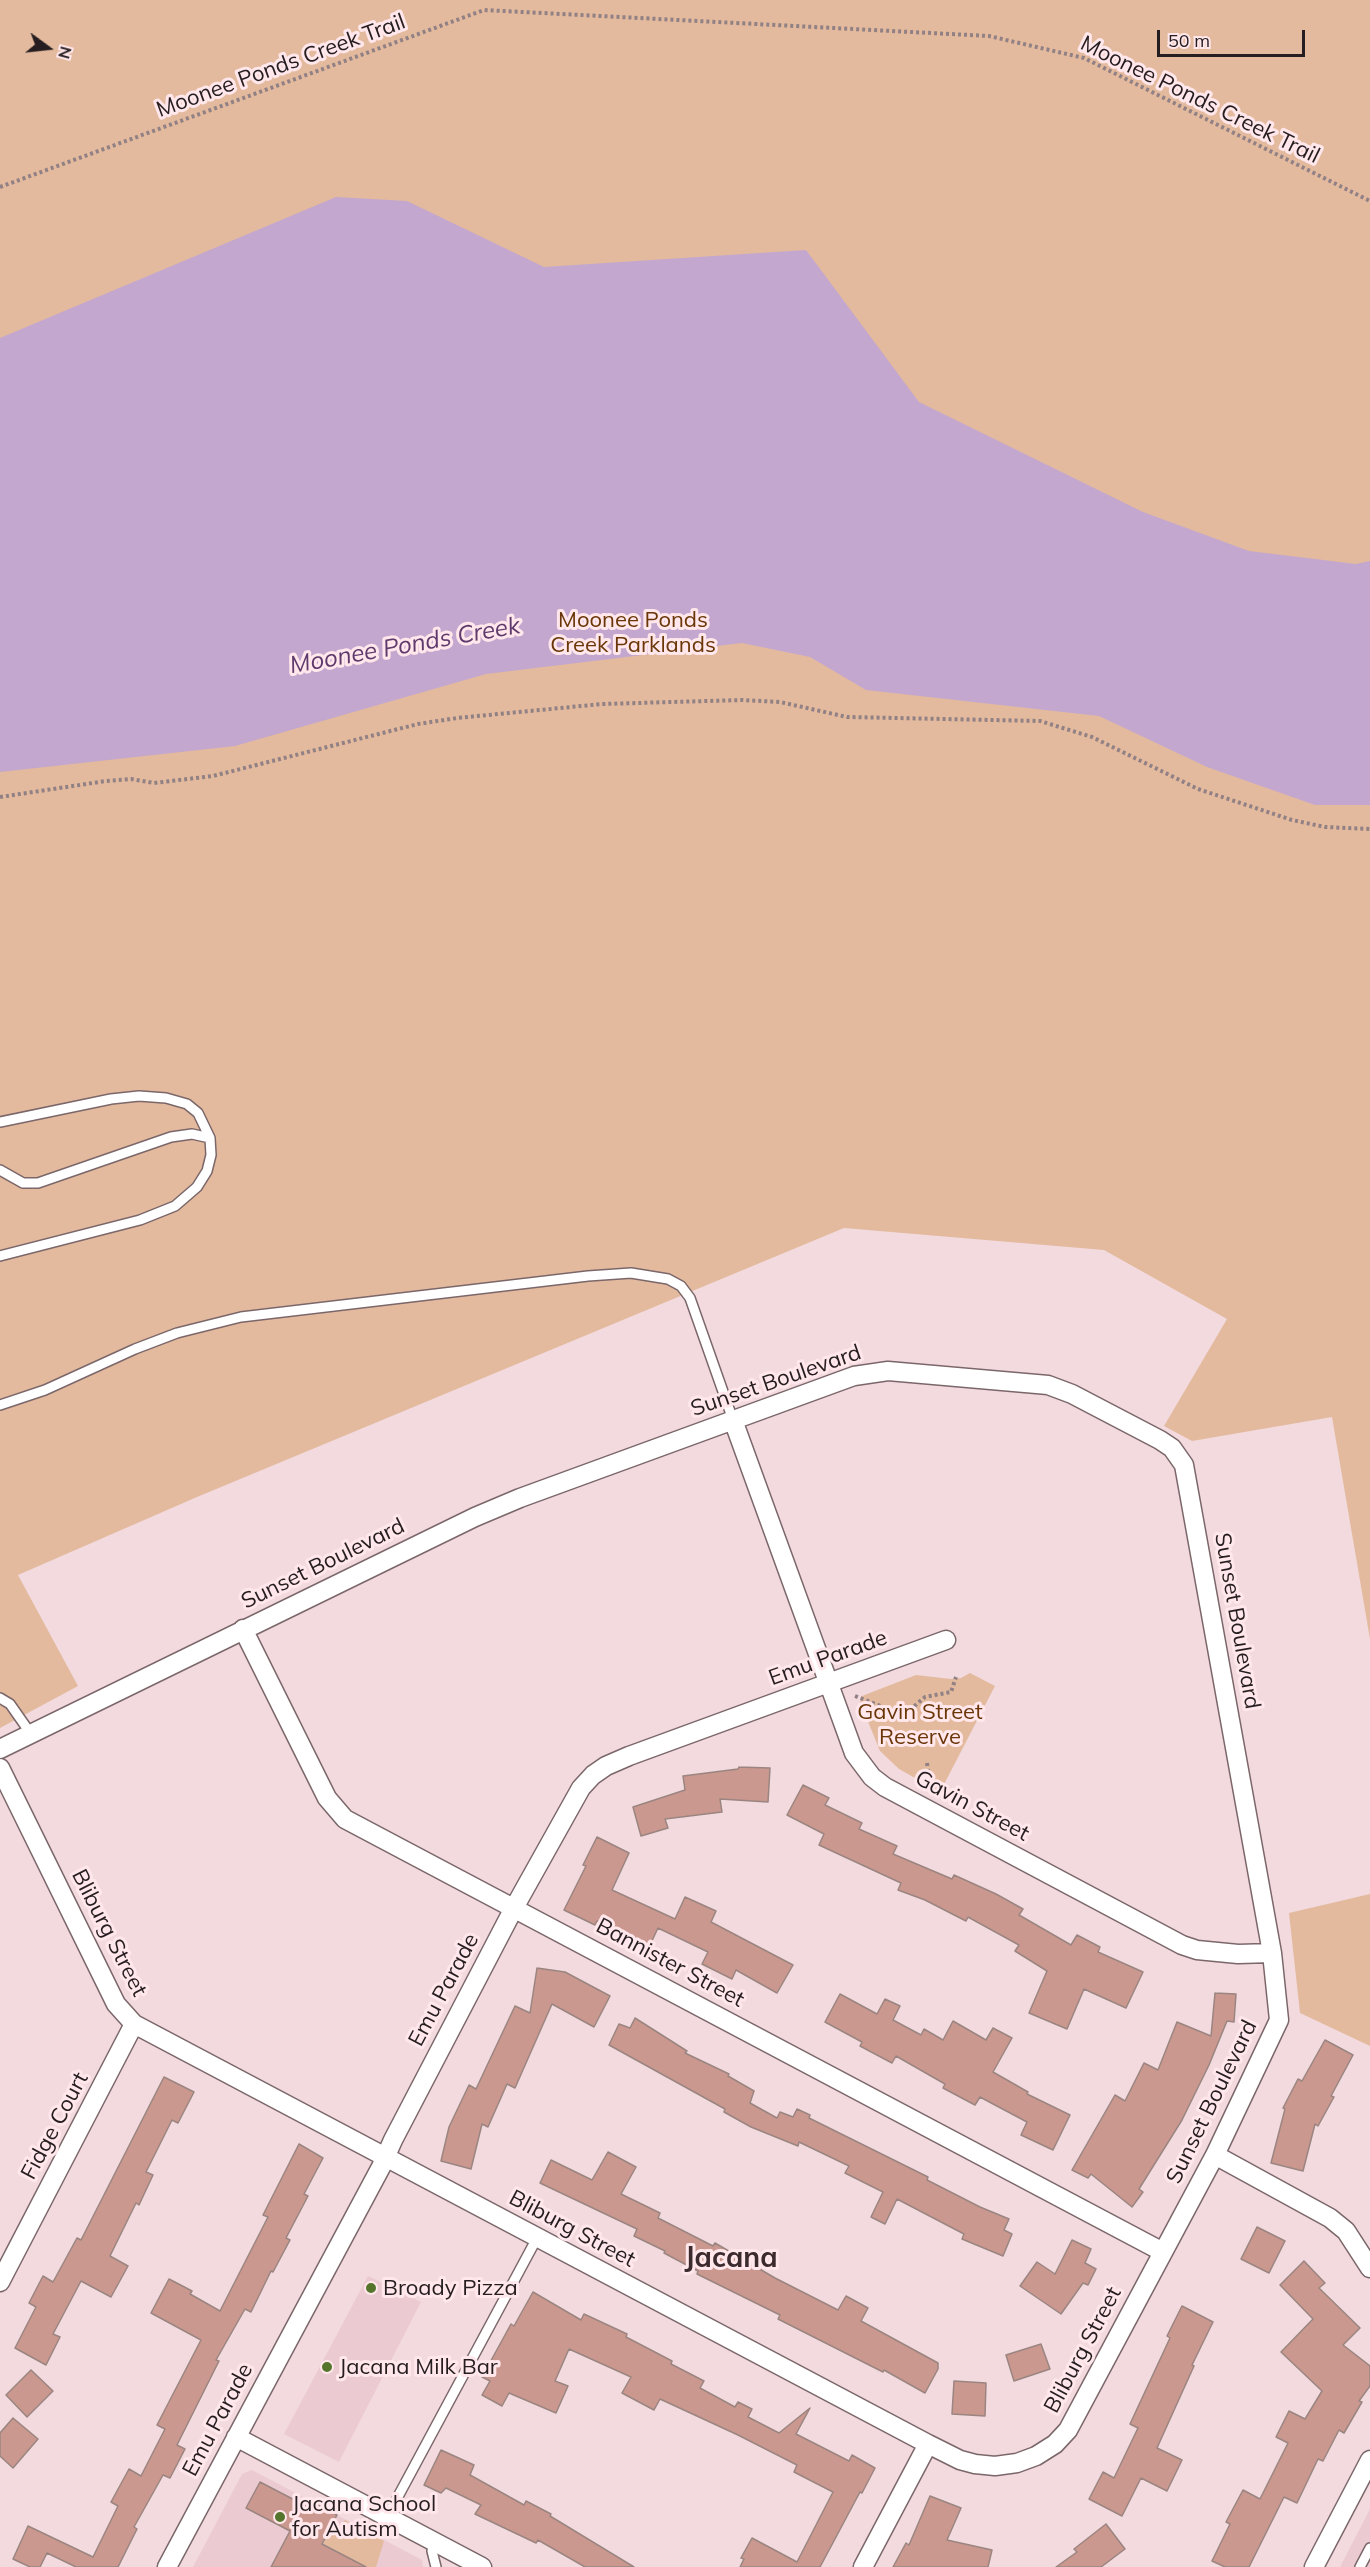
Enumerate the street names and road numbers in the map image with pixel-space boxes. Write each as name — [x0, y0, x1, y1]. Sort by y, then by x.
street label: Moonee Ponds Creek Trail — [153, 9, 409, 123]
street label: Moonee Ponds Creek Trail — [1076, 31, 1324, 169]
street label: Sunset Boulevard — [687, 1339, 865, 1423]
street label: Sunset Boulevard — [237, 1513, 409, 1615]
street label: Sunset Boulevard — [1208, 1531, 1266, 1711]
street label: Emu Parade — [765, 1624, 891, 1692]
street label: Gavin Street — [910, 1765, 1034, 1847]
street label: Bliburg Street — [66, 1865, 152, 2001]
street label: Bannister Street — [591, 1913, 749, 2013]
street label: Emu Parade — [403, 1929, 485, 2051]
street label: Sunset Boulevard — [1161, 2016, 1263, 2188]
street label: Fidge Court — [16, 2068, 94, 2184]
street label: Bliburg Street — [504, 2185, 640, 2273]
street label: Bliburg Street — [1039, 2282, 1127, 2418]
street label: Emu Parade — [177, 2359, 259, 2481]

